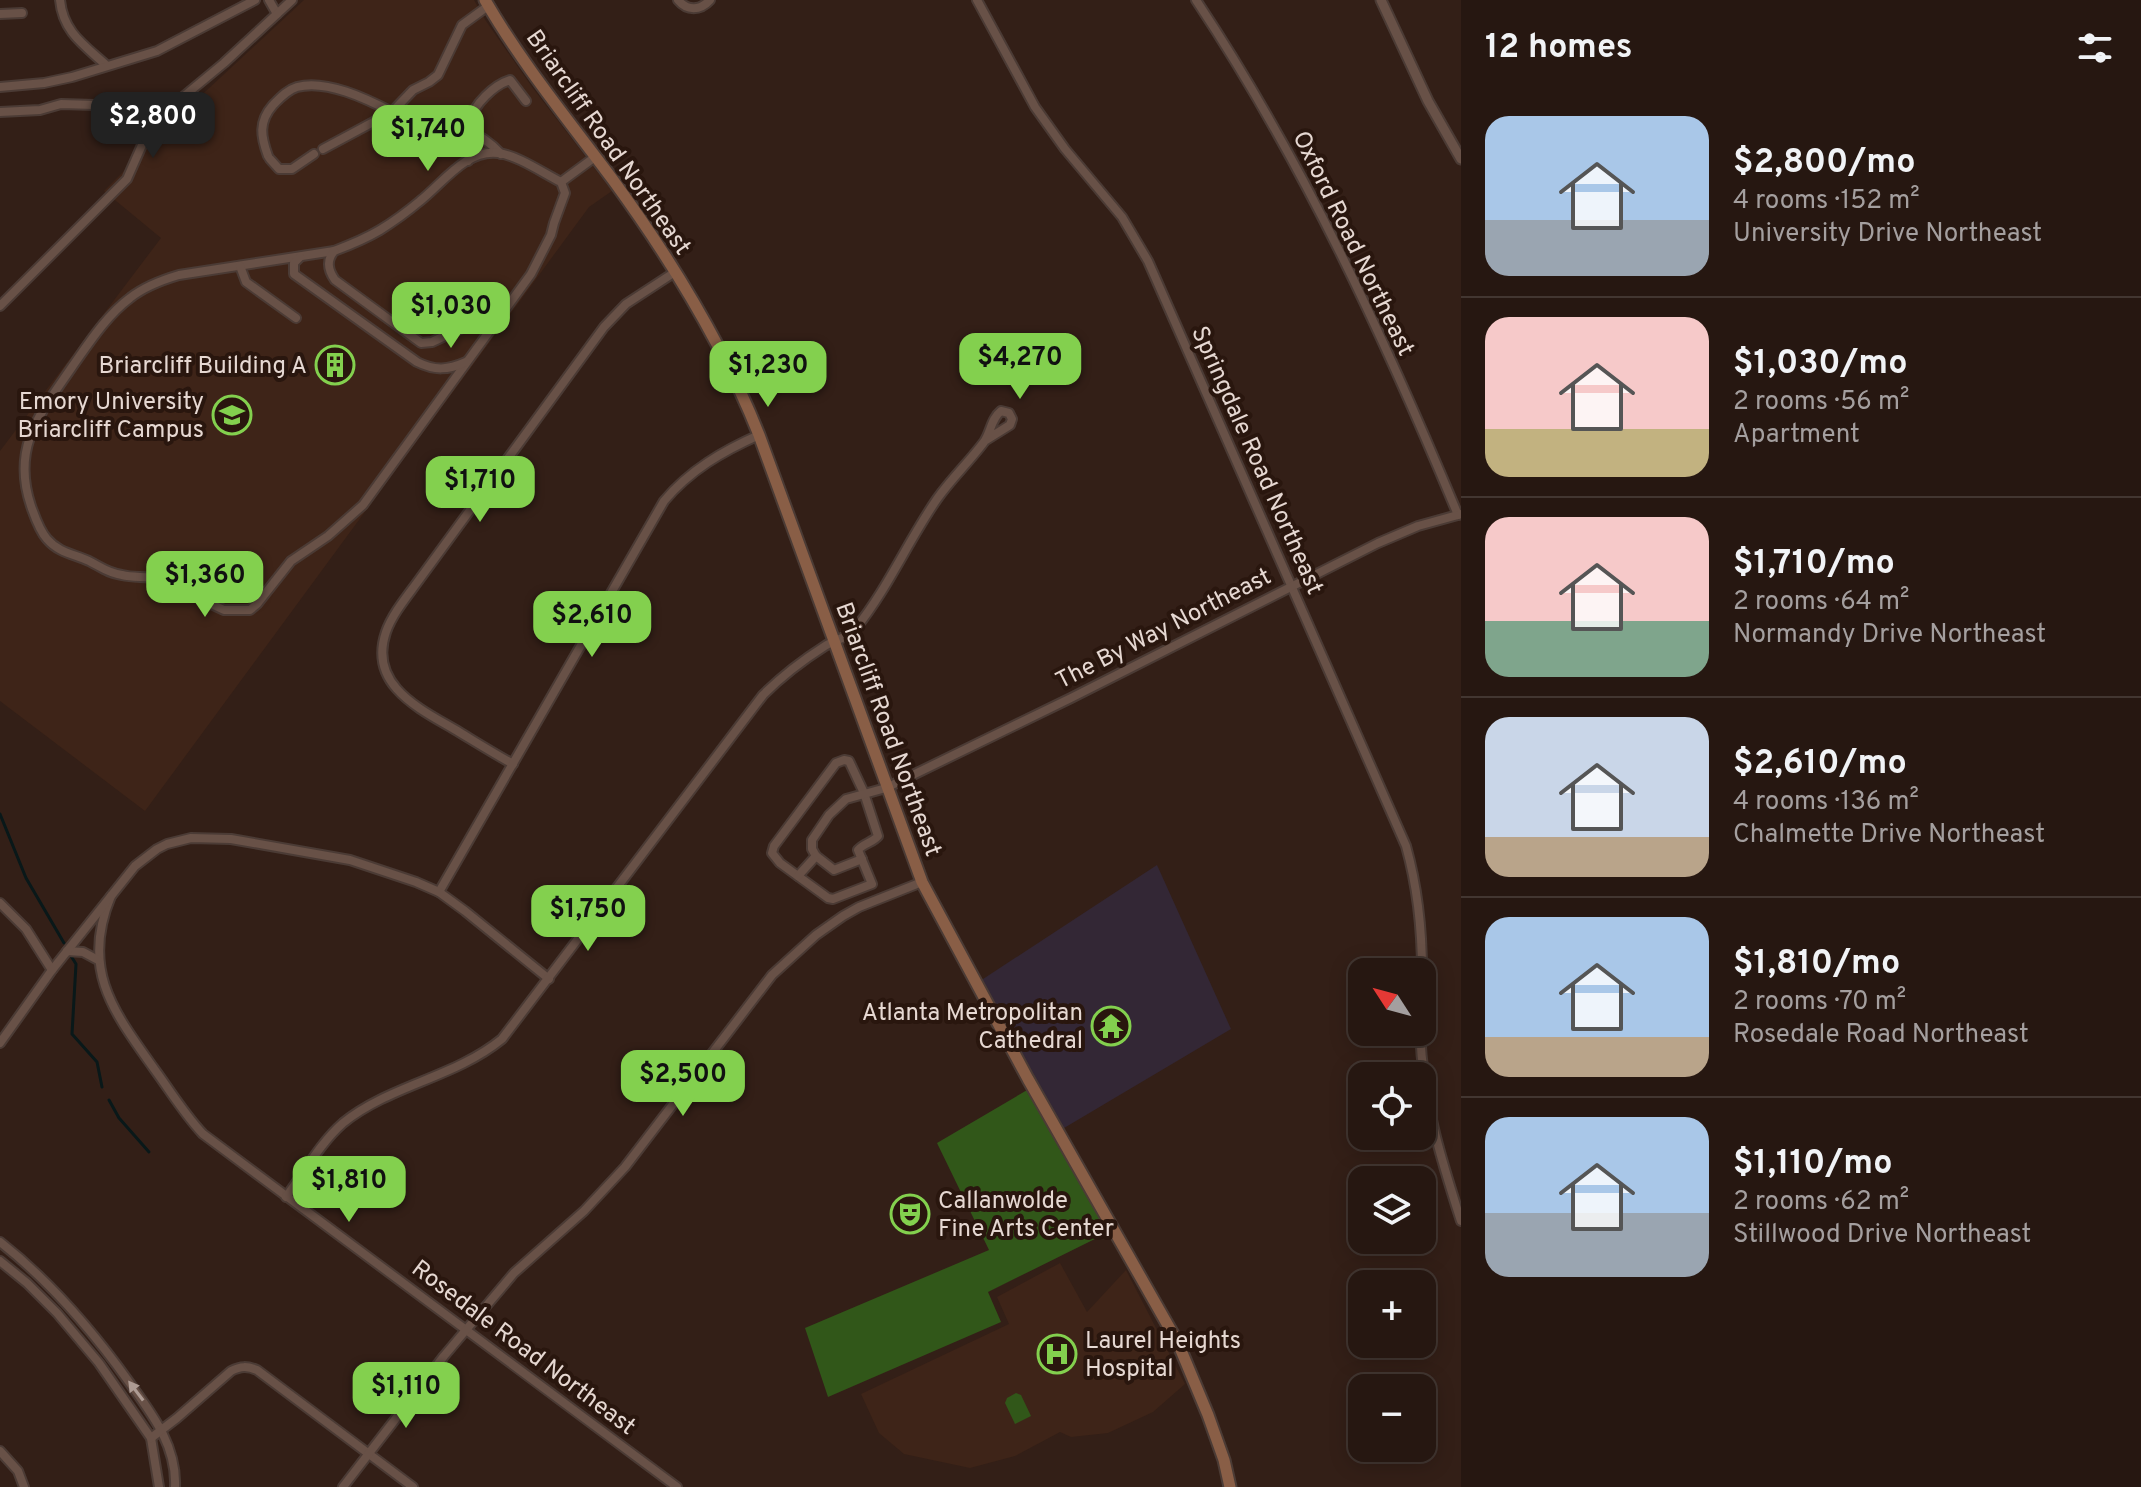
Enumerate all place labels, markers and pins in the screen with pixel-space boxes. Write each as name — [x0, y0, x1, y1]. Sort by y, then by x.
pin: $2,800 — [88, 92, 218, 160]
pin: $1,740 — [363, 105, 493, 173]
pin: $1,030 — [386, 282, 516, 350]
pin: $4,270 — [955, 333, 1085, 401]
pin: $1,230 — [703, 341, 833, 409]
building icon: Briarcliff Building A — [314, 344, 356, 386]
place label: Briarcliff Building A — [98, 352, 307, 382]
place label: Emory University Briarcliff Campus — [18, 388, 204, 446]
school or university icon: Emory University Briarcliff Campus — [211, 394, 253, 436]
pin: $1,710 — [415, 456, 545, 524]
pin: $1,360 — [140, 551, 270, 619]
pin: $2,610 — [527, 591, 657, 659]
pin: $1,750 — [523, 885, 653, 953]
place label: Atlanta Metropolitan Cathedral — [862, 999, 1083, 1057]
temple icon: Atlanta Metropolitan Cathedral — [1090, 1005, 1132, 1047]
pin: $2,500 — [618, 1050, 748, 1118]
pin: $1,810 — [284, 1156, 414, 1224]
place label: Callanwolde Fine Arts Center — [938, 1187, 1114, 1245]
theatre icon: Callanwolde Fine Arts Center — [889, 1193, 931, 1235]
place label: Laurel Heights Hospital — [1085, 1327, 1241, 1385]
hospital icon: Laurel Heights Hospital — [1036, 1333, 1078, 1375]
pin: $1,110 — [341, 1362, 471, 1430]

